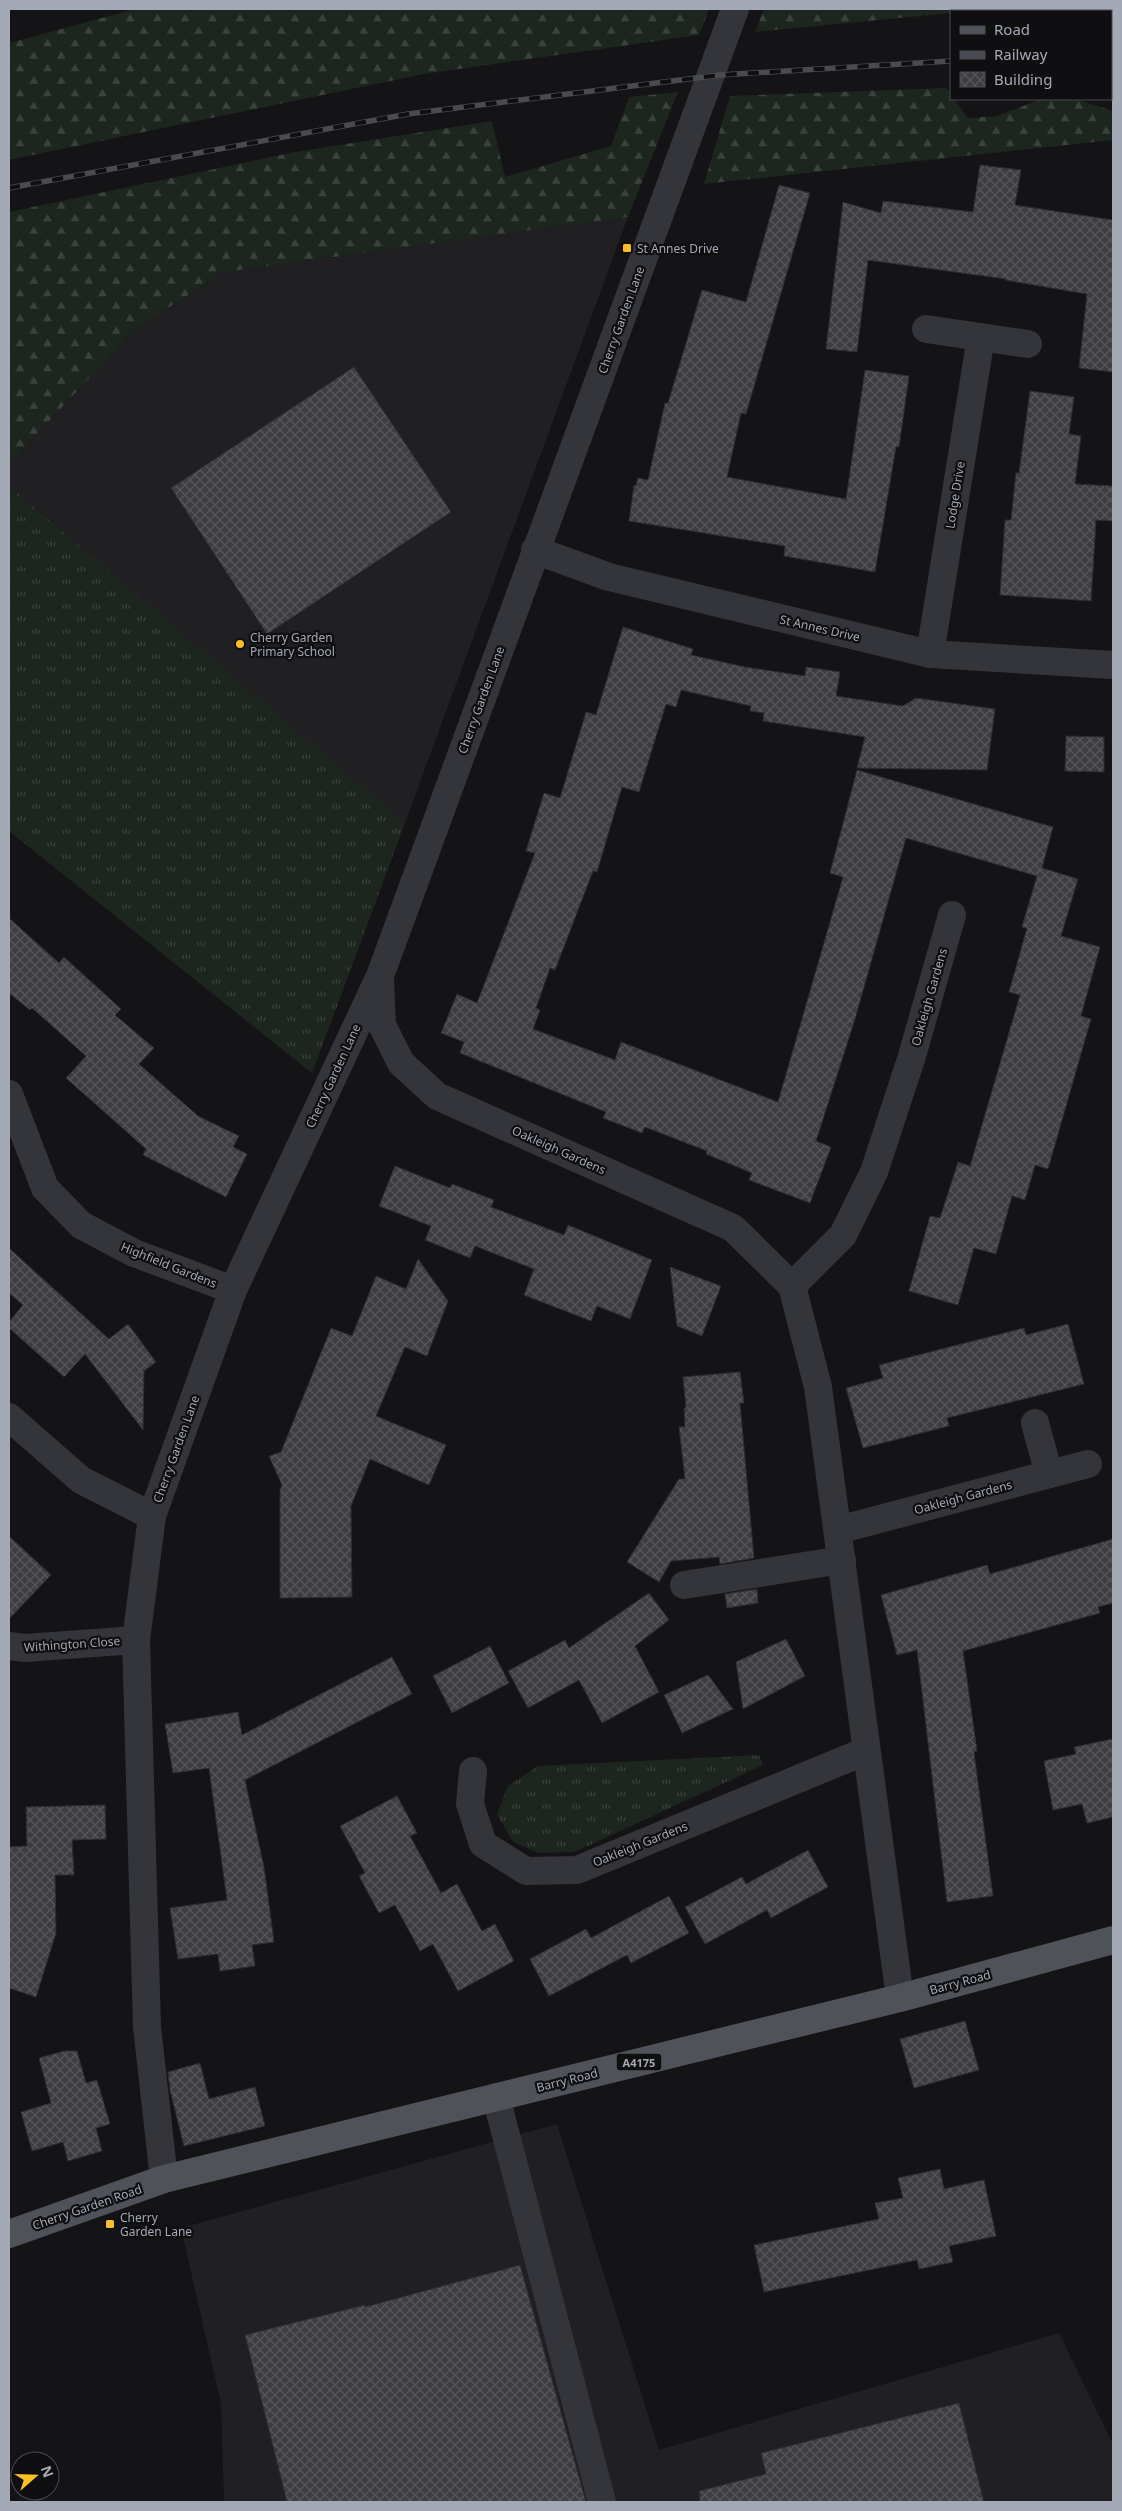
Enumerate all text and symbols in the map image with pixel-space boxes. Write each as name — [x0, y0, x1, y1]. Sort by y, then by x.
legend — [950, 10, 1112, 100]
text: Road — [994, 19, 1030, 39]
text: Railway — [994, 44, 1048, 64]
text: Building — [994, 69, 1052, 89]
place label: St Annes Drive — [637, 240, 719, 257]
marker: St Annes Drive — [621, 242, 633, 254]
street label: Cherry Garden Lane — [594, 264, 648, 376]
street label: Lodge Drive — [941, 460, 969, 530]
street label: St Annes Drive — [778, 611, 862, 646]
place label: Cherry Garden Primary School — [250, 629, 335, 660]
marker: Cherry Garden Primary School — [234, 638, 246, 650]
street label: Cherry Garden Lane — [454, 644, 508, 756]
street label: Oakleigh Gardens — [907, 946, 951, 1048]
street label: Cherry Garden Lane — [301, 1021, 365, 1131]
street label: Oakleigh Gardens — [509, 1122, 609, 1178]
street label: Highfield Gardens — [119, 1238, 220, 1292]
street label: Cherry Garden Lane — [149, 1393, 203, 1505]
street label: Oakleigh Gardens — [912, 1476, 1014, 1518]
street label: Withington Close — [23, 1632, 121, 1656]
street label: Oakleigh Gardens — [590, 1817, 690, 1871]
street label: Barry Road — [928, 1966, 992, 1998]
road number: A4175 — [616, 2054, 662, 2070]
street label: Barry Road — [535, 2064, 599, 2096]
street label: Cherry Garden Road — [30, 2180, 144, 2234]
place label: Cherry Garden Lane — [120, 2209, 192, 2240]
marker: Cherry Garden Lane — [104, 2218, 116, 2230]
north arrow — [10, 2451, 60, 2501]
text: N — [37, 2463, 59, 2480]

